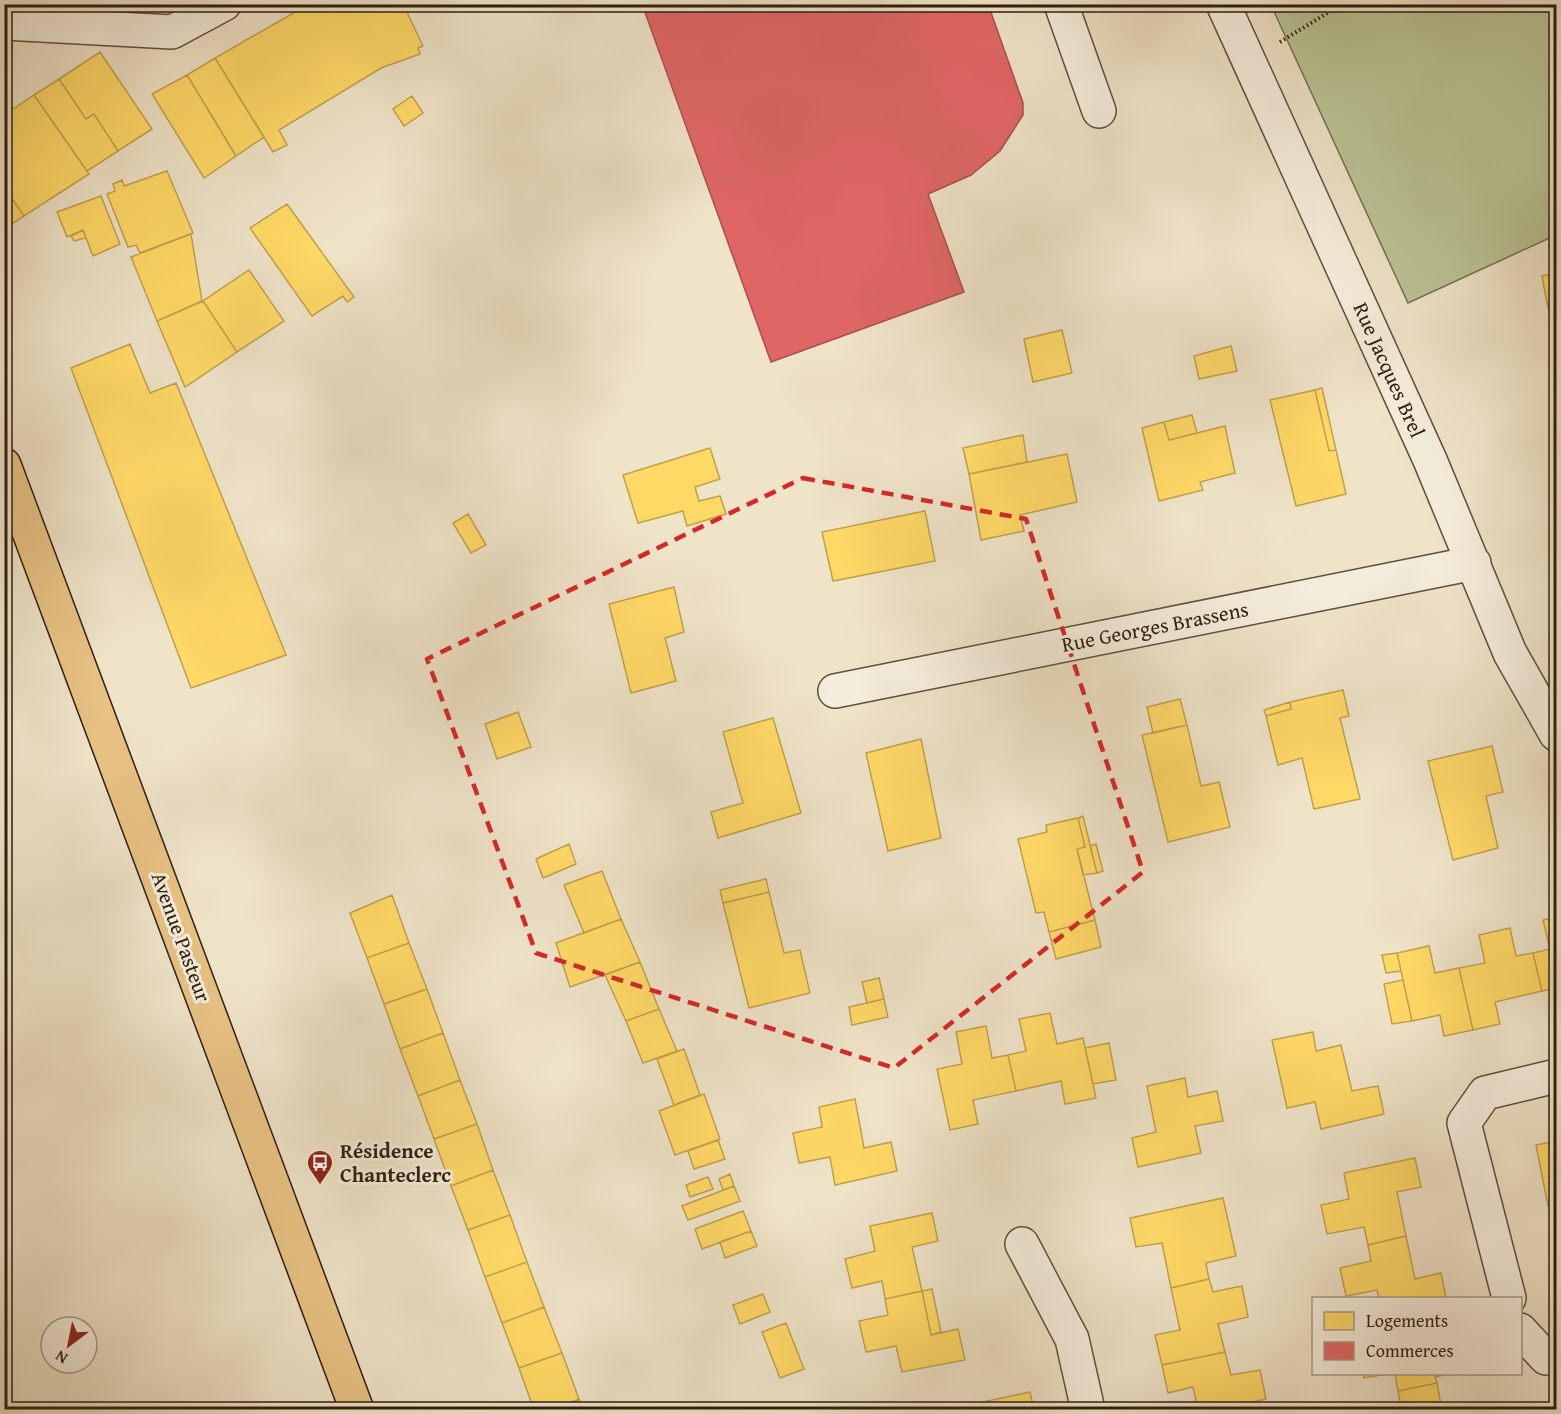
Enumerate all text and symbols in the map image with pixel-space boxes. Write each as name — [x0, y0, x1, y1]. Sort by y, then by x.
street label: Rue Jacques Brel — [1346, 297, 1433, 442]
street label: Rue Georges Brassens — [1059, 593, 1251, 660]
street label: Avenue Pasteur — [144, 868, 219, 1006]
place label: Résidence Chanteclerc — [340, 1135, 451, 1190]
bus stop icon: Résidence Chanteclerc — [305, 1148, 335, 1186]
legend — [1312, 1297, 1522, 1375]
text: Logements — [1366, 1307, 1448, 1334]
north arrow — [39, 1315, 99, 1375]
text: Commerces — [1366, 1337, 1454, 1364]
text: N — [50, 1345, 72, 1371]

